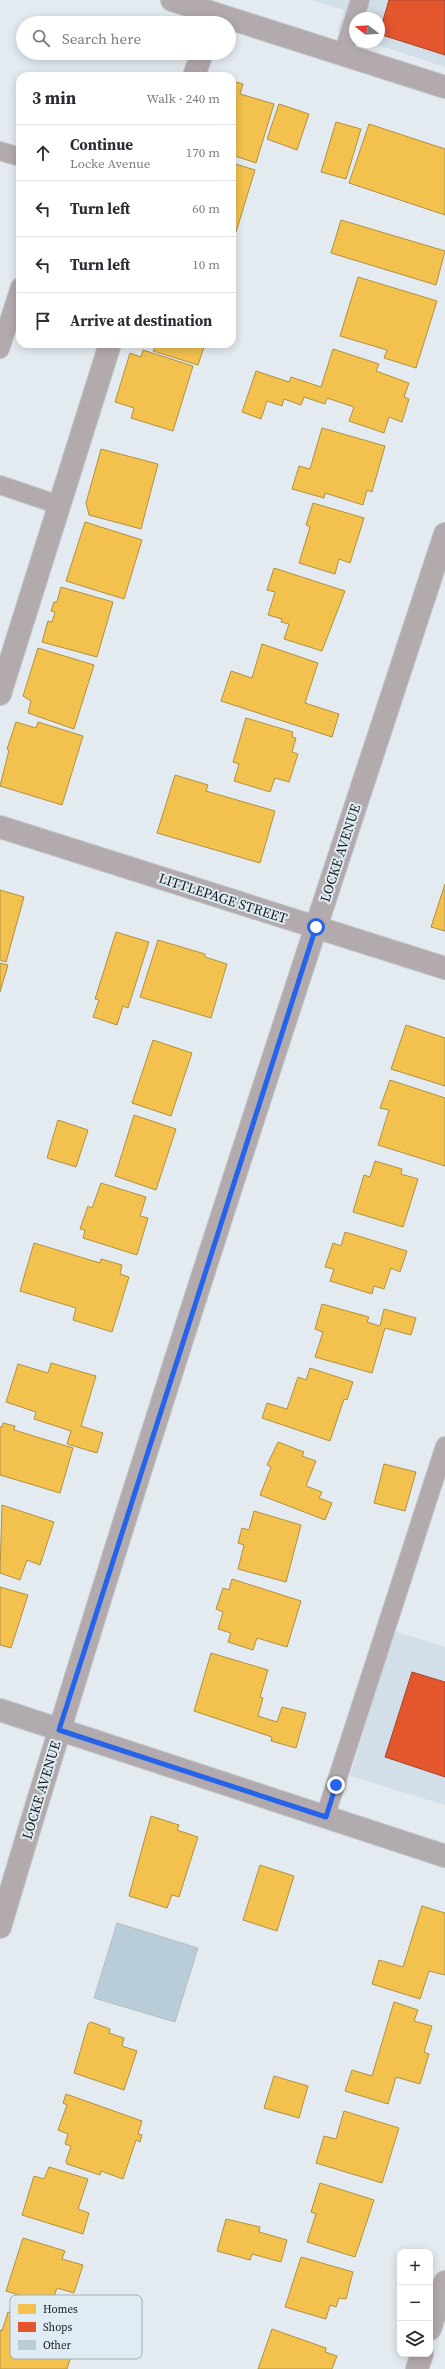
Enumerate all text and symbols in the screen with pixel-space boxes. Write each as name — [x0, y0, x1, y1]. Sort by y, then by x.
north arrow — [349, 12, 385, 48]
search box — [16, 16, 236, 60]
icon: search — [30, 27, 52, 49]
text: Search here — [62, 28, 141, 49]
text: 3 min — [32, 86, 76, 110]
text: Walk · 240 m — [147, 90, 220, 107]
text: Continue — [70, 134, 133, 155]
icon: ahead — [32, 142, 54, 164]
text: 170 m — [186, 144, 220, 161]
text: Locke Avenue — [70, 155, 150, 172]
icon: left — [32, 198, 54, 220]
text: Turn left — [70, 198, 130, 219]
text: 60 m — [192, 200, 220, 217]
icon: left — [32, 254, 54, 276]
text: Turn left — [70, 254, 130, 275]
text: 10 m — [192, 256, 220, 273]
icon: arrive — [32, 310, 54, 332]
text: Arrive at destination — [70, 310, 212, 331]
street label: LOCKE AVENUE — [315, 801, 365, 905]
street label: LITTLEPAGE STREET — [156, 868, 290, 928]
route start — [307, 918, 325, 936]
street label: LOCKE AVENUE — [17, 1738, 65, 1842]
route end — [327, 1776, 345, 1794]
map controls — [397, 2249, 433, 2357]
button: + — [397, 2249, 433, 2285]
button: − — [397, 2285, 433, 2321]
legend — [10, 2295, 142, 2359]
text: Homes — [43, 2302, 78, 2317]
text: Shops — [43, 2320, 72, 2335]
button: layers — [397, 2321, 433, 2357]
text: Other — [43, 2338, 72, 2353]

